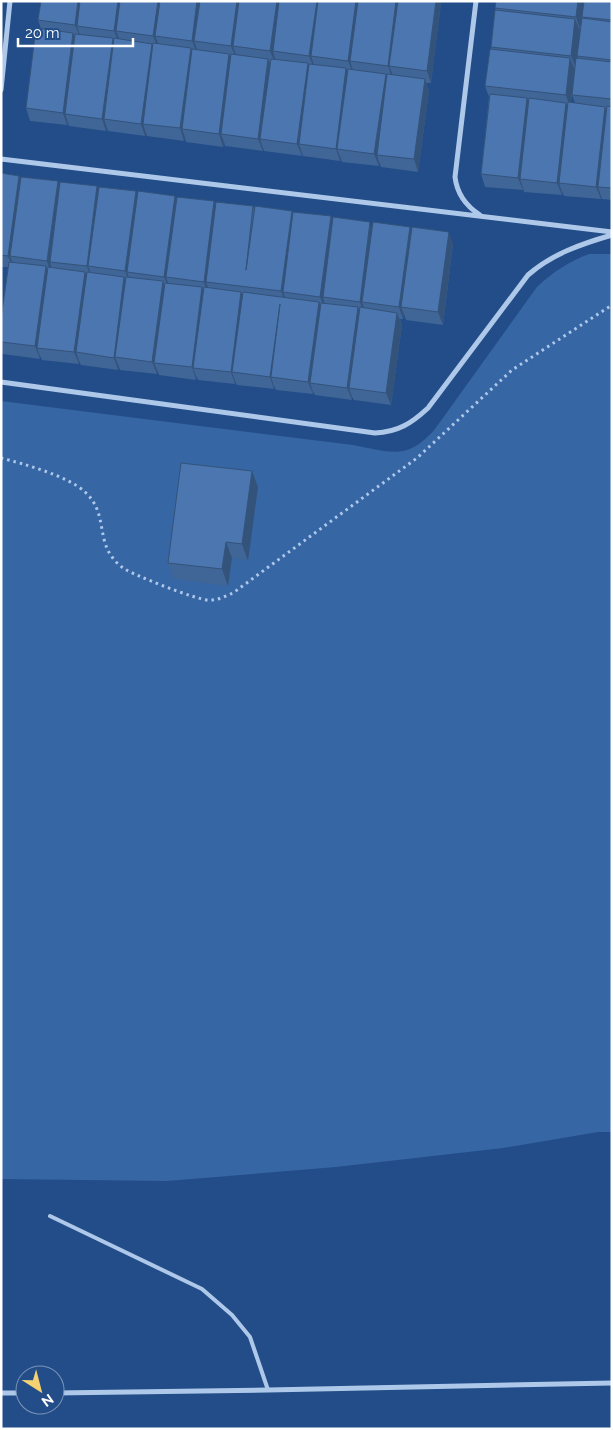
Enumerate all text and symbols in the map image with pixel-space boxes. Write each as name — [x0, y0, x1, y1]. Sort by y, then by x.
scale bar — [18, 15, 132, 47]
text: 20 m — [25, 24, 60, 42]
north arrow — [15, 1365, 65, 1415]
text: N — [39, 1391, 57, 1410]

